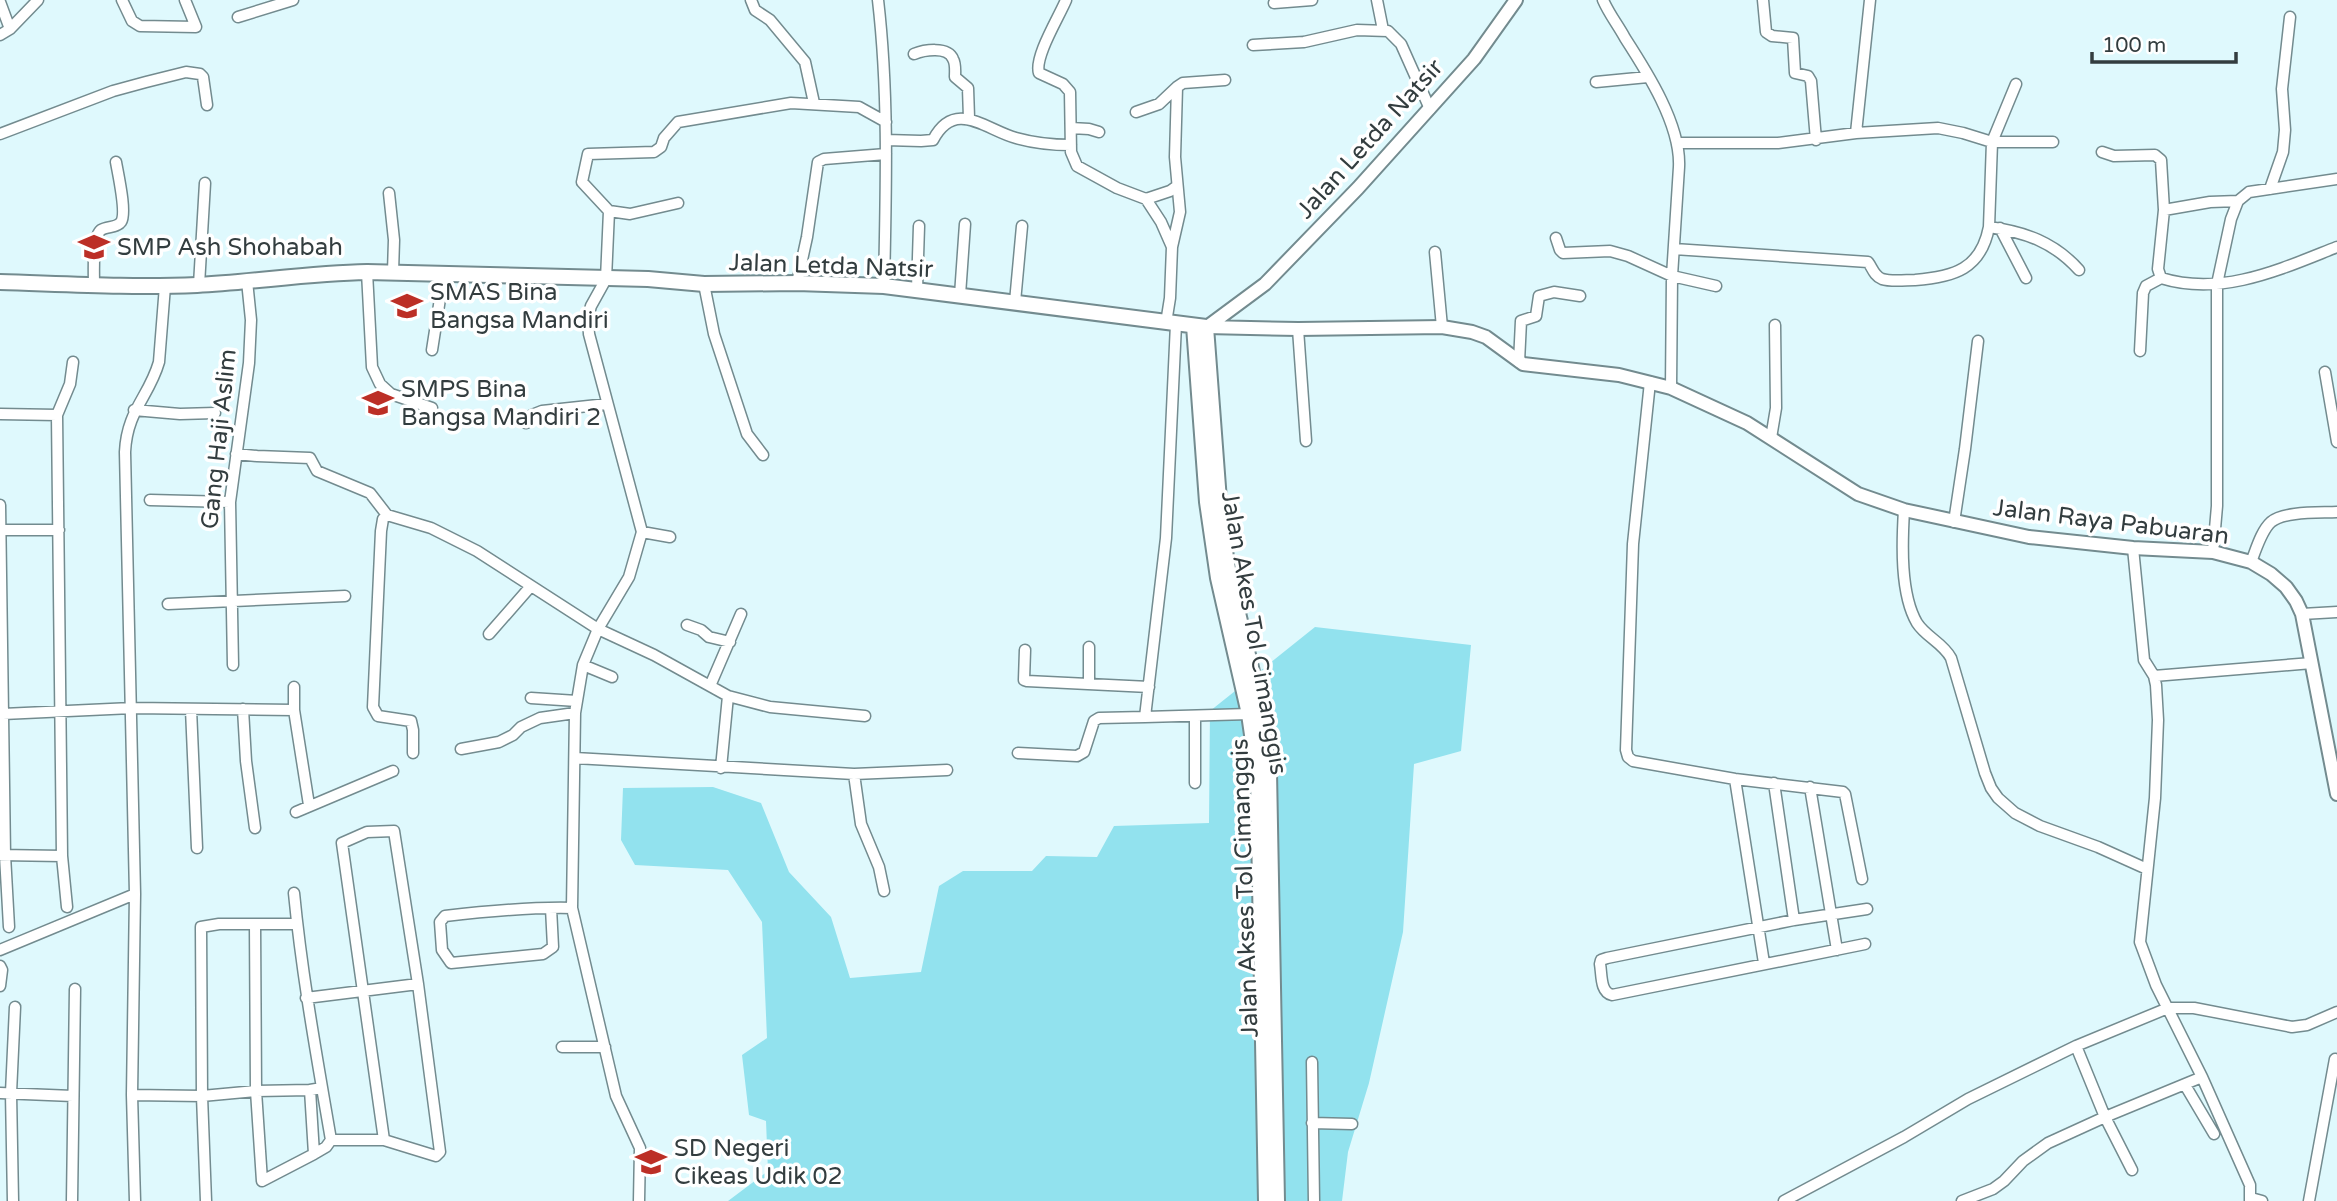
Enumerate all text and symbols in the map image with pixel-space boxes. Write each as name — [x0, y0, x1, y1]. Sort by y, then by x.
scale bar — [2092, 21, 2236, 65]
text: 100 m — [2102, 33, 2166, 58]
street label: Jalan Letda Natsir — [1291, 53, 1450, 225]
school or university icon: SMP Ash Shohabah — [77, 230, 111, 264]
place label: SMP Ash Shohabah — [117, 233, 343, 262]
street label: Jalan Letda Natsir — [728, 248, 935, 284]
place label: SMAS Bina Bangsa Mandiri — [430, 278, 609, 335]
school or university icon: SMAS Bina Bangsa Mandiri — [390, 289, 424, 323]
street label: Gang Haji Aslim — [195, 347, 243, 531]
place label: SMPS Bina Bangsa Mandiri 2 — [401, 375, 601, 432]
school or university icon: SMPS Bina Bangsa Mandiri 2 — [361, 386, 395, 420]
street label: Jalan Akes Tol Cimanggis — [1215, 489, 1293, 777]
street label: Jalan Raya Pabuaran — [1991, 493, 2231, 551]
street label: Jalan Akses Tol Cimanggis — [1225, 738, 1265, 1038]
place label: SD Negeri Cikeas Udik 02 — [674, 1134, 843, 1191]
school or university icon: SD Negeri Cikeas Udik 02 — [634, 1145, 668, 1179]

